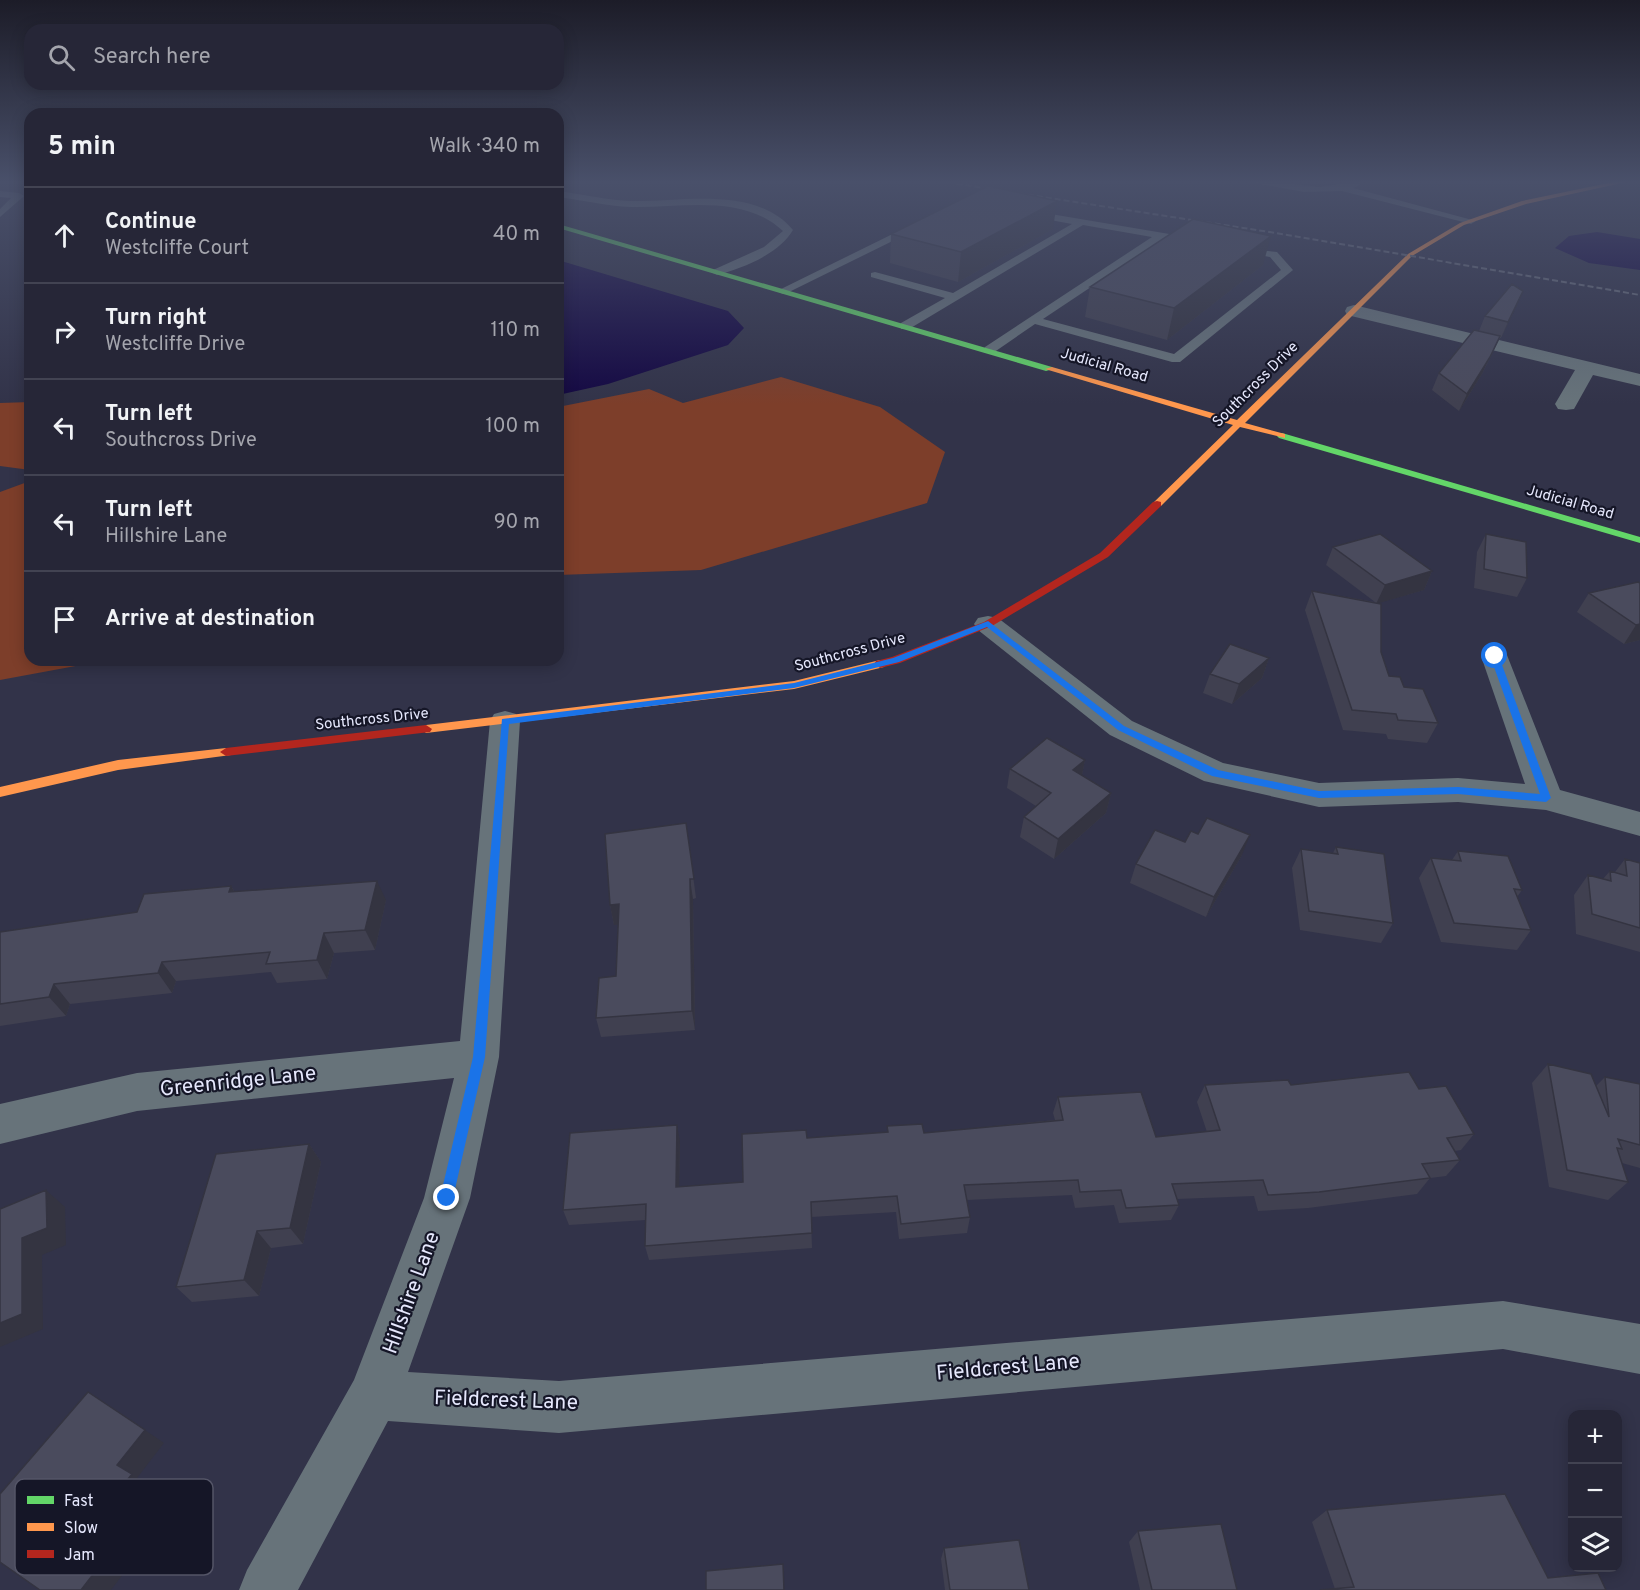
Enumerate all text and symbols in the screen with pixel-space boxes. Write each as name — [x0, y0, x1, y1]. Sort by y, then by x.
search box — [24, 24, 564, 90]
icon: search — [45, 41, 78, 74]
text: Search here — [93, 44, 211, 71]
text: 5 min — [48, 131, 116, 164]
text: Walk · 340 m — [429, 134, 540, 160]
text: Continue — [105, 209, 196, 236]
icon: ahead — [48, 219, 81, 252]
text: 40 m — [493, 222, 540, 248]
text: Westcliffe Court — [105, 236, 249, 262]
text: Turn right — [105, 305, 207, 332]
icon: right — [48, 315, 81, 348]
text: 110 m — [491, 318, 540, 344]
text: Westcliffe Drive — [105, 332, 245, 358]
street label: Southcross Drive — [1209, 338, 1303, 432]
street label: Judicial Road — [1058, 344, 1150, 388]
text: Turn left — [105, 401, 193, 428]
icon: left — [48, 411, 81, 444]
text: 100 m — [485, 414, 540, 440]
text: Southcross Drive — [105, 428, 257, 454]
street label: Judicial Road — [1524, 481, 1616, 525]
text: Turn left — [105, 497, 193, 524]
icon: left — [48, 507, 81, 540]
text: 90 m — [494, 510, 540, 536]
text: Hillshire Lane — [105, 524, 227, 550]
icon: arrive — [48, 603, 81, 636]
text: Arrive at destination — [105, 606, 315, 633]
street label: Southcross Drive — [793, 629, 907, 677]
route start — [1481, 642, 1507, 668]
street label: Southcross Drive — [314, 705, 430, 735]
street label: Greenridge Lane — [159, 1060, 317, 1104]
route end — [433, 1184, 459, 1210]
street label: Hillshire Lane — [377, 1228, 447, 1358]
street label: Fieldcrest Lane — [935, 1348, 1081, 1388]
street label: Fieldcrest Lane — [434, 1385, 578, 1417]
map controls — [1568, 1410, 1622, 1572]
button: + — [1568, 1410, 1622, 1464]
button: − — [1568, 1464, 1622, 1518]
legend — [15, 1479, 213, 1575]
text: Fast — [64, 1492, 94, 1512]
button: layers — [1568, 1518, 1622, 1572]
text: Slow — [64, 1519, 98, 1539]
text: Jam — [64, 1546, 95, 1566]

